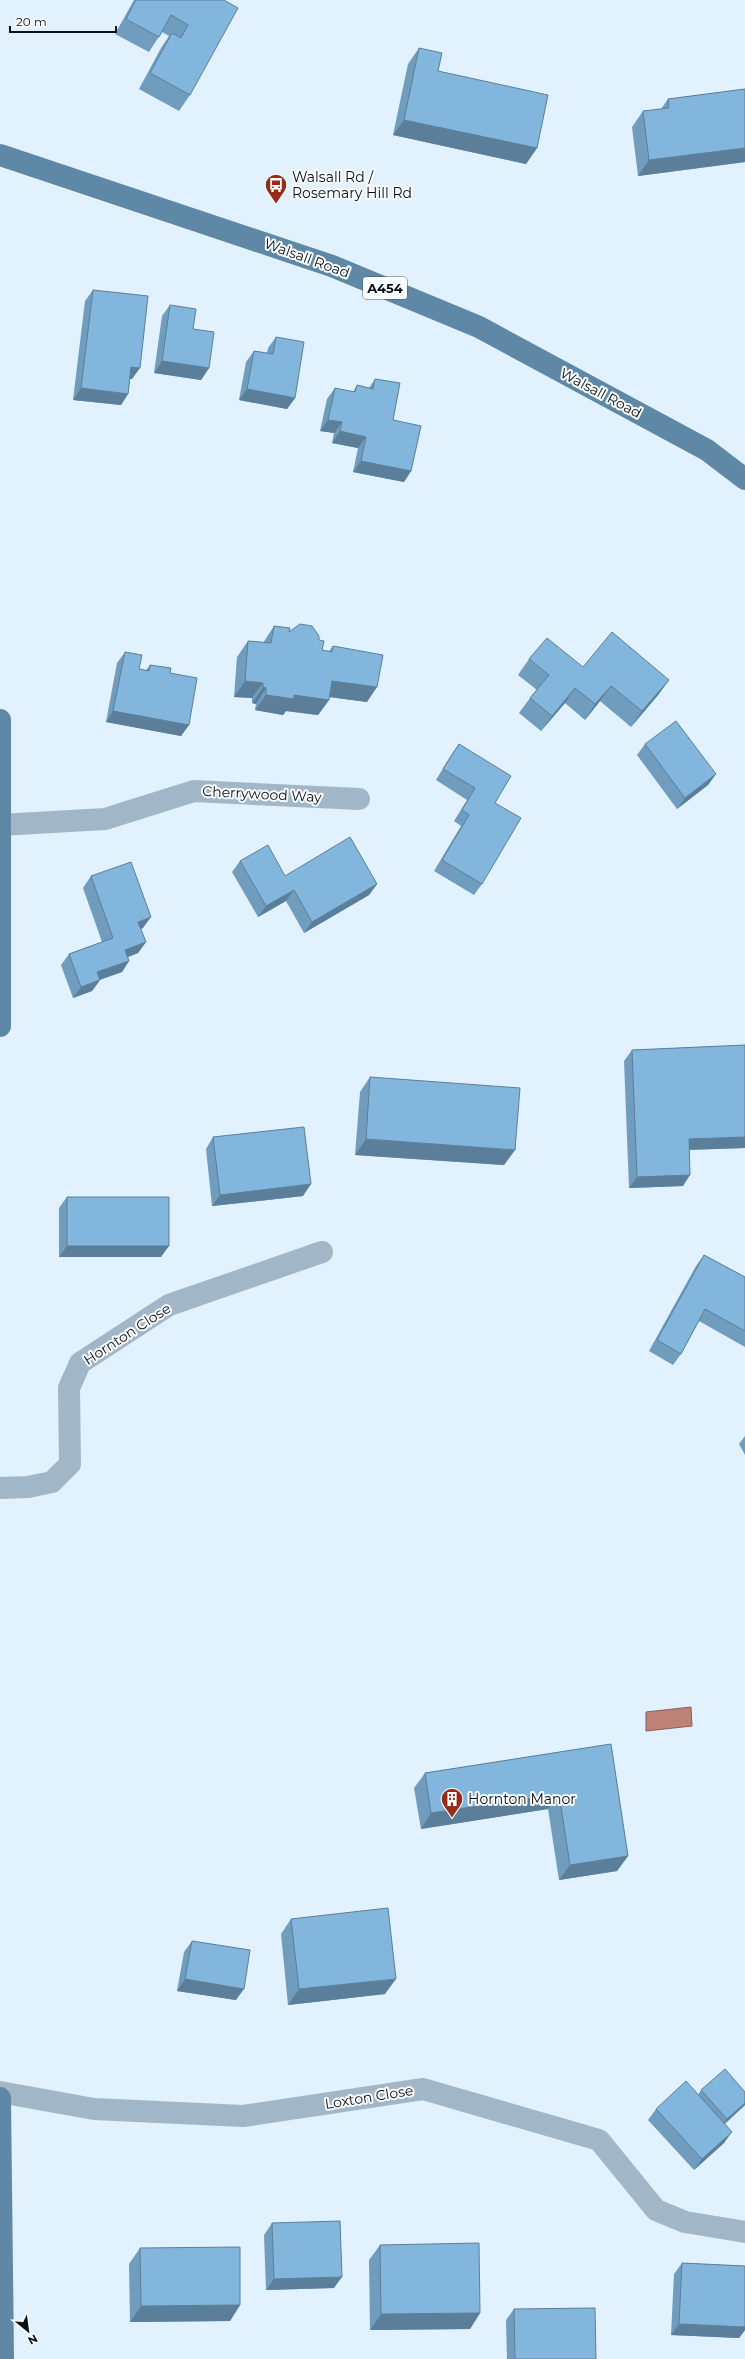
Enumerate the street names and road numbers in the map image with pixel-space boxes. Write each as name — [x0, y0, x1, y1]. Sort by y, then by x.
street label: Walsall Road — [262, 234, 352, 282]
road number: A454 — [363, 277, 407, 299]
street label: Walsall Road — [557, 364, 645, 422]
street label: Cherrywood Way — [202, 782, 323, 806]
street label: Hornton Close — [80, 1299, 174, 1369]
street label: Loxton Close — [324, 2081, 414, 2113]

